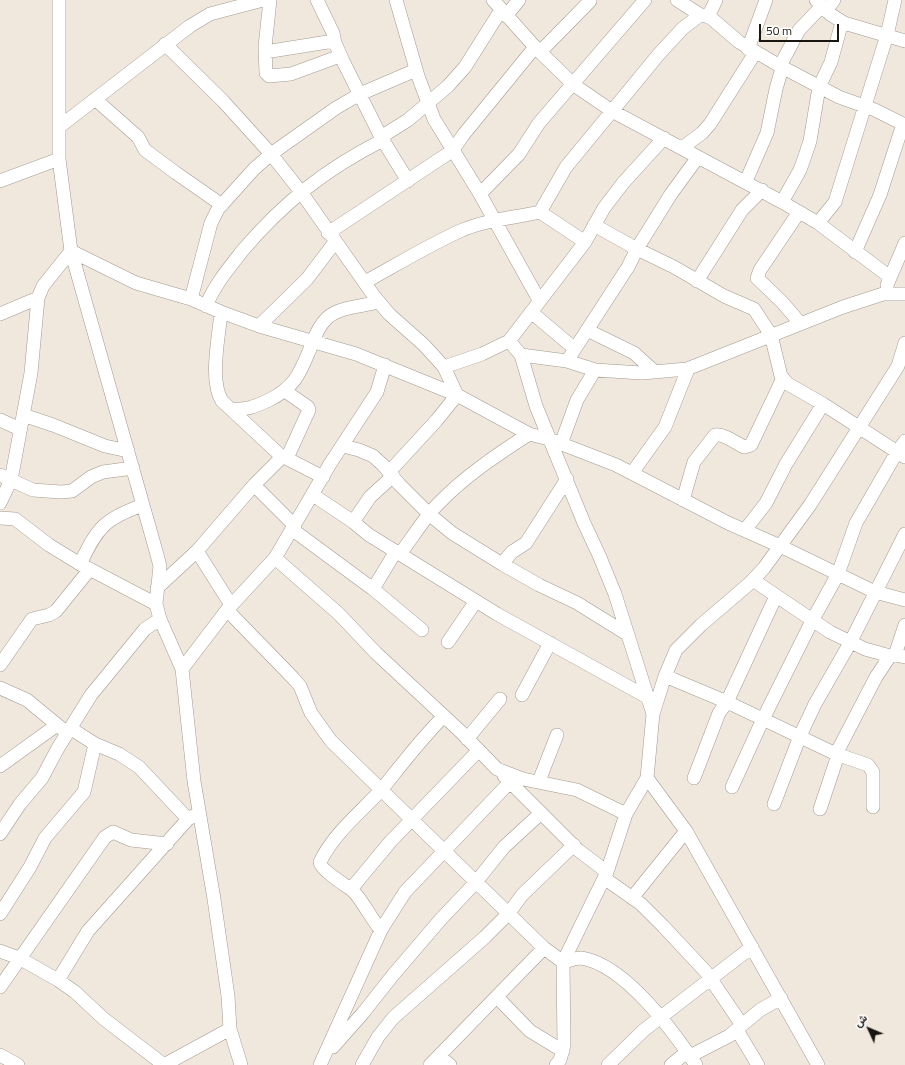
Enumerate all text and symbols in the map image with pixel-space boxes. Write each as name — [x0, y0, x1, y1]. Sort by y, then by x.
scale bar — [761, 16, 841, 42]
text: 50 m — [766, 21, 792, 40]
north arrow — [849, 1009, 889, 1049]
text: ش — [850, 1010, 871, 1031]

